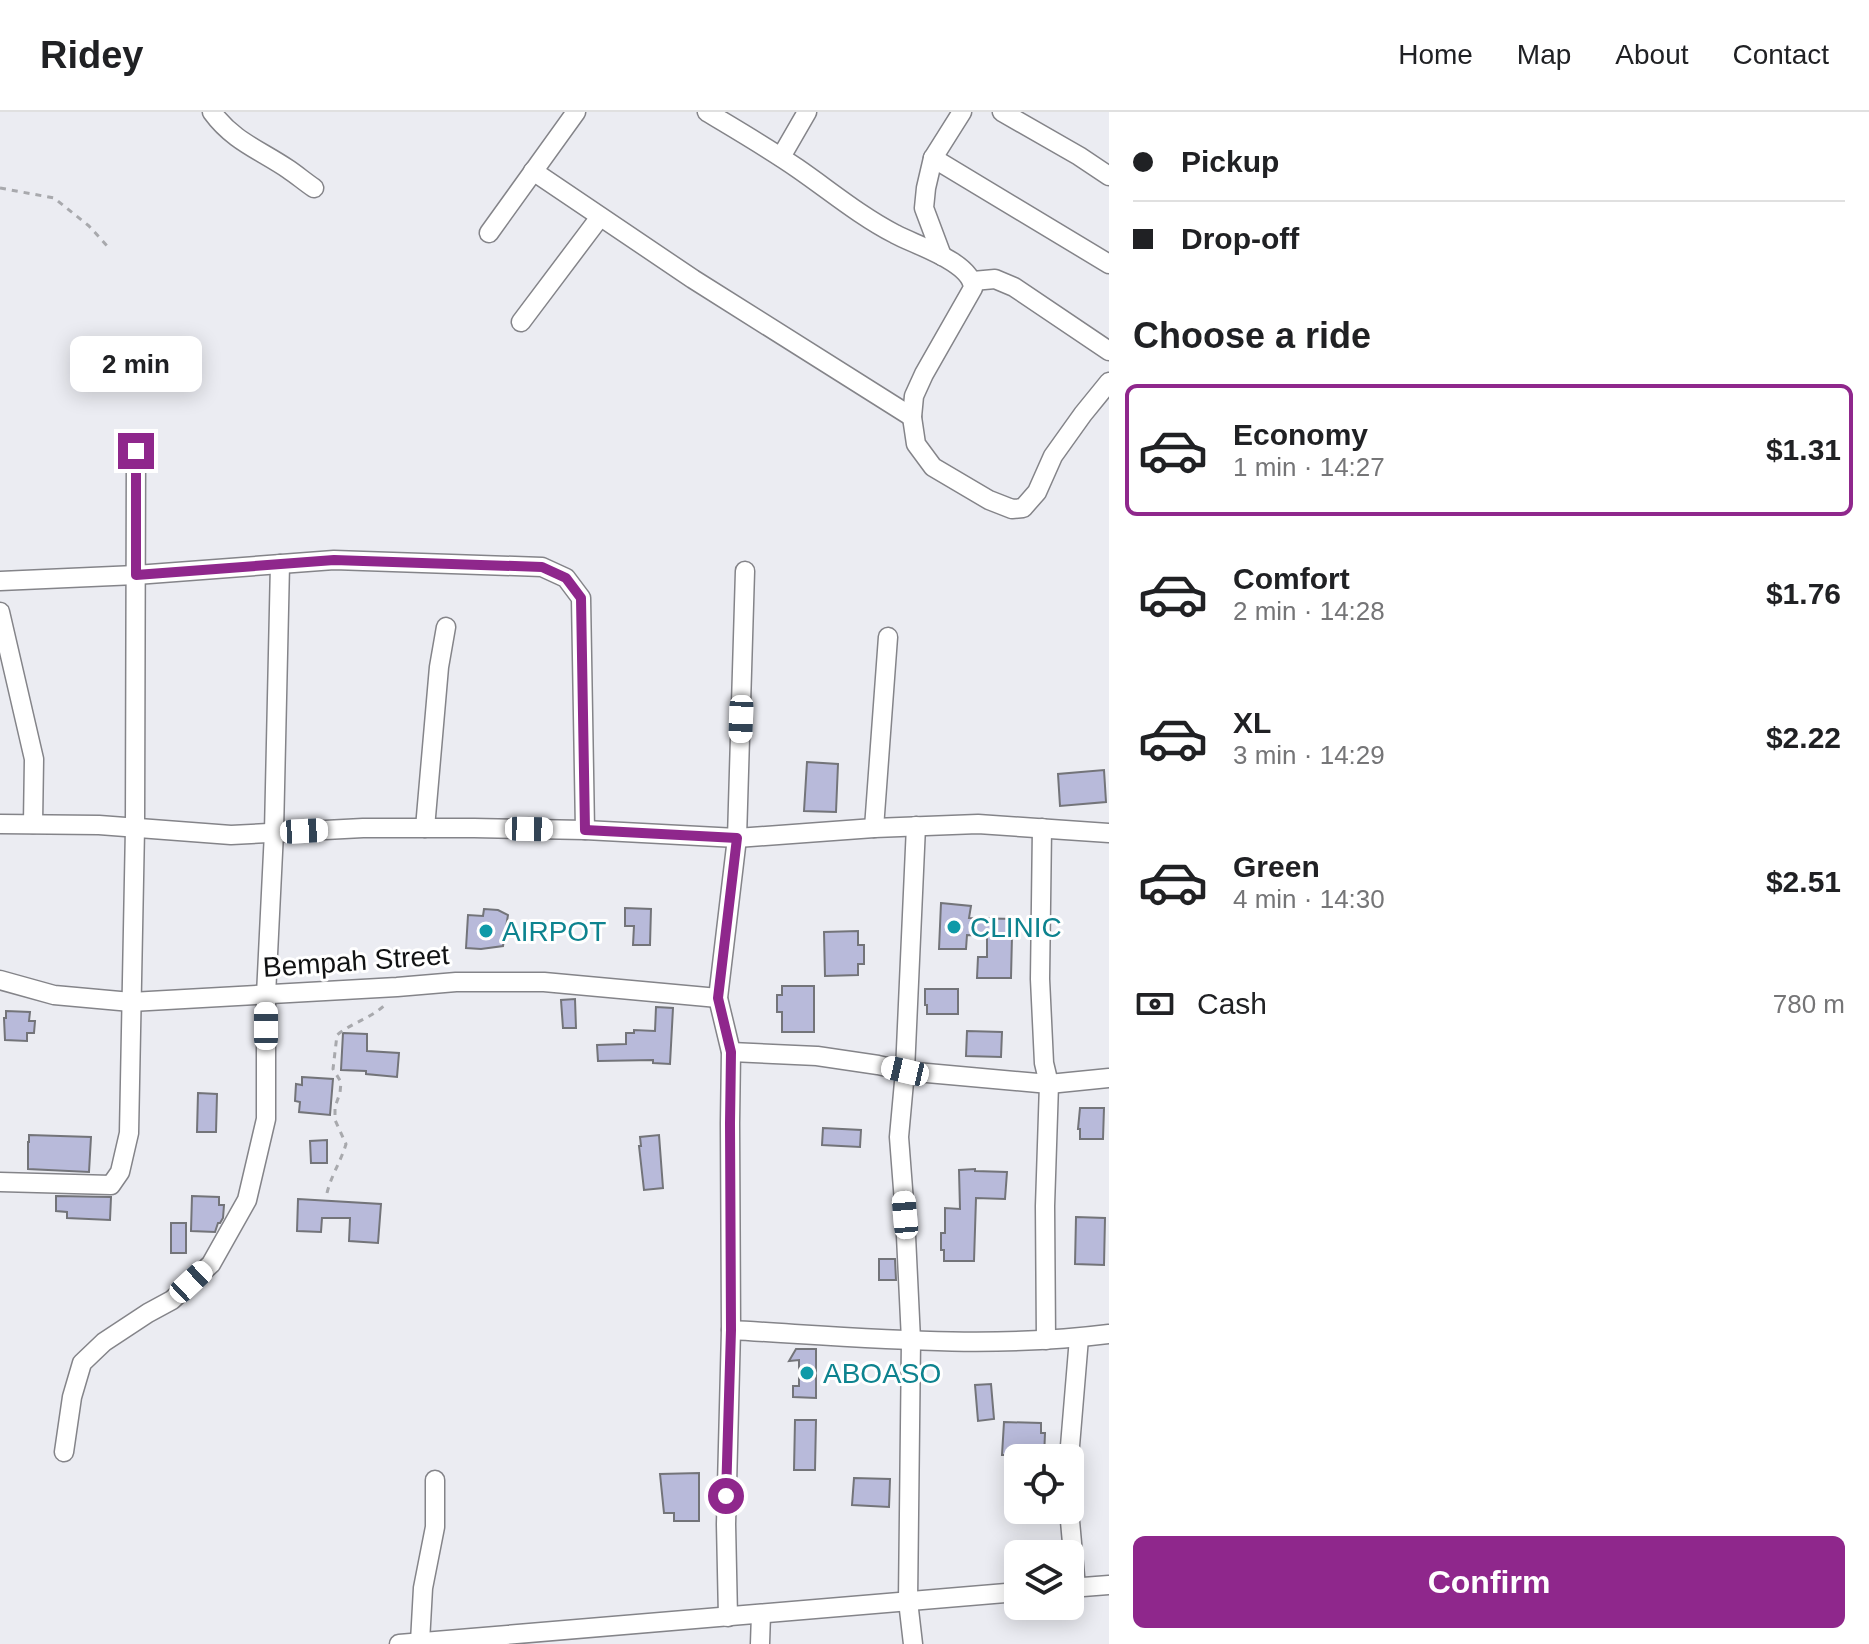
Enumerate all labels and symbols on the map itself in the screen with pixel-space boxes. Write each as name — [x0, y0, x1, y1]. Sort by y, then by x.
callout: 2 min — [70, 335, 202, 391]
route end — [118, 433, 154, 469]
car — [728, 695, 754, 743]
car — [505, 817, 553, 841]
car — [279, 818, 329, 844]
place label: CLINIC — [970, 912, 1062, 943]
place label: AIRPOT — [502, 916, 606, 947]
marker: CLINIC — [945, 918, 963, 936]
marker: AIRPOT — [477, 922, 495, 940]
street label: Bempah Street — [262, 939, 450, 983]
car — [254, 1002, 278, 1050]
car — [879, 1054, 931, 1088]
car — [891, 1190, 919, 1240]
car — [165, 1257, 217, 1307]
place label: ABOASO — [823, 1358, 941, 1389]
marker: ABOASO — [798, 1364, 816, 1382]
route start — [708, 1478, 744, 1514]

